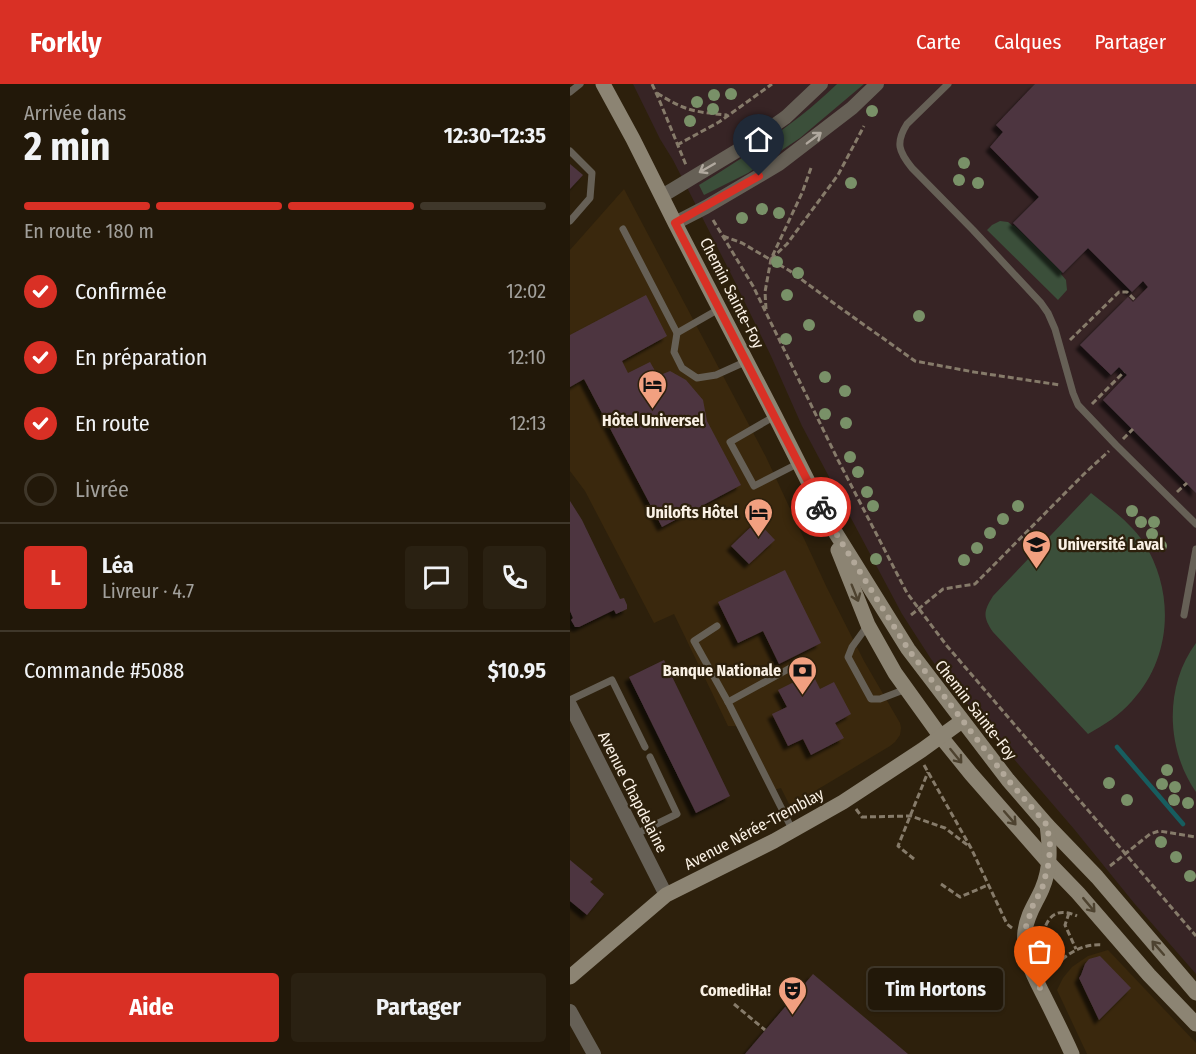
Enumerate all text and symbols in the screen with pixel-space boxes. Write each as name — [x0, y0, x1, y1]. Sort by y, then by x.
text: Forkly — [30, 26, 102, 59]
text: Carte — [916, 29, 961, 55]
text: Calques — [994, 29, 1061, 55]
text: Partager — [1094, 29, 1166, 55]
text: Arrivée dans — [24, 101, 126, 125]
pin — [733, 114, 784, 176]
text: 12:30–12:35 — [444, 122, 546, 149]
icon: home — [742, 123, 775, 156]
text: 2 min — [24, 124, 110, 170]
one-way arrow — [806, 131, 822, 144]
one-way arrow — [699, 163, 716, 175]
text: En route · 180 m — [24, 219, 154, 243]
street label: Chemin Sainte-Foy — [696, 234, 769, 352]
icon: check — [24, 275, 57, 308]
text: Confirmée — [75, 278, 167, 305]
text: 12:02 — [506, 279, 546, 303]
icon: check — [24, 341, 57, 374]
text: En préparation — [75, 344, 207, 371]
text: 12:10 — [508, 345, 546, 369]
hotel icon: Hôtel Universel — [637, 368, 669, 410]
icon: check — [24, 407, 57, 440]
text: En route — [75, 410, 150, 437]
text: 12:13 — [509, 411, 546, 435]
place label: Hôtel Universel — [602, 411, 705, 430]
text: Livrée — [75, 476, 129, 503]
courier — [791, 477, 851, 537]
icon: bike — [805, 491, 838, 524]
hotel icon: Unilofts Hôtel — [743, 496, 775, 538]
place label: Unilofts Hôtel — [646, 503, 739, 522]
school or university icon: Université Laval — [1021, 528, 1053, 570]
place label: Université Laval — [1058, 535, 1164, 554]
button: chat — [405, 546, 468, 609]
button: phone — [483, 546, 546, 609]
text: Léa — [102, 552, 134, 579]
text: L — [50, 564, 61, 591]
text: Livreur · 4.7 — [102, 579, 194, 603]
one-way arrow — [850, 584, 861, 602]
bank icon: Banque Nationale — [786, 654, 818, 696]
street label: Chemin Sainte-Foy — [931, 656, 1022, 765]
text: Commande #5088 — [24, 657, 184, 684]
text: $10.95 — [488, 657, 546, 684]
place label: Banque Nationale — [663, 661, 781, 680]
street label: Avenue Chapdelaine — [594, 728, 672, 856]
one-way arrow — [949, 747, 962, 763]
street label: Avenue Nérée-Tremblay — [681, 784, 828, 874]
one-way arrow — [1003, 810, 1017, 825]
one-way arrow — [1082, 897, 1096, 912]
pin — [1014, 926, 1065, 988]
icon: bag — [1023, 935, 1056, 968]
one-way arrow — [1151, 941, 1165, 956]
callout: Tim Hortons — [869, 967, 1004, 1009]
button: Aide — [24, 973, 279, 1042]
button: Partager — [291, 973, 546, 1042]
theatre icon: ComediHa! — [776, 974, 808, 1016]
text: Tim Hortons — [885, 977, 986, 1001]
place label: ComediHa! — [700, 981, 771, 1000]

